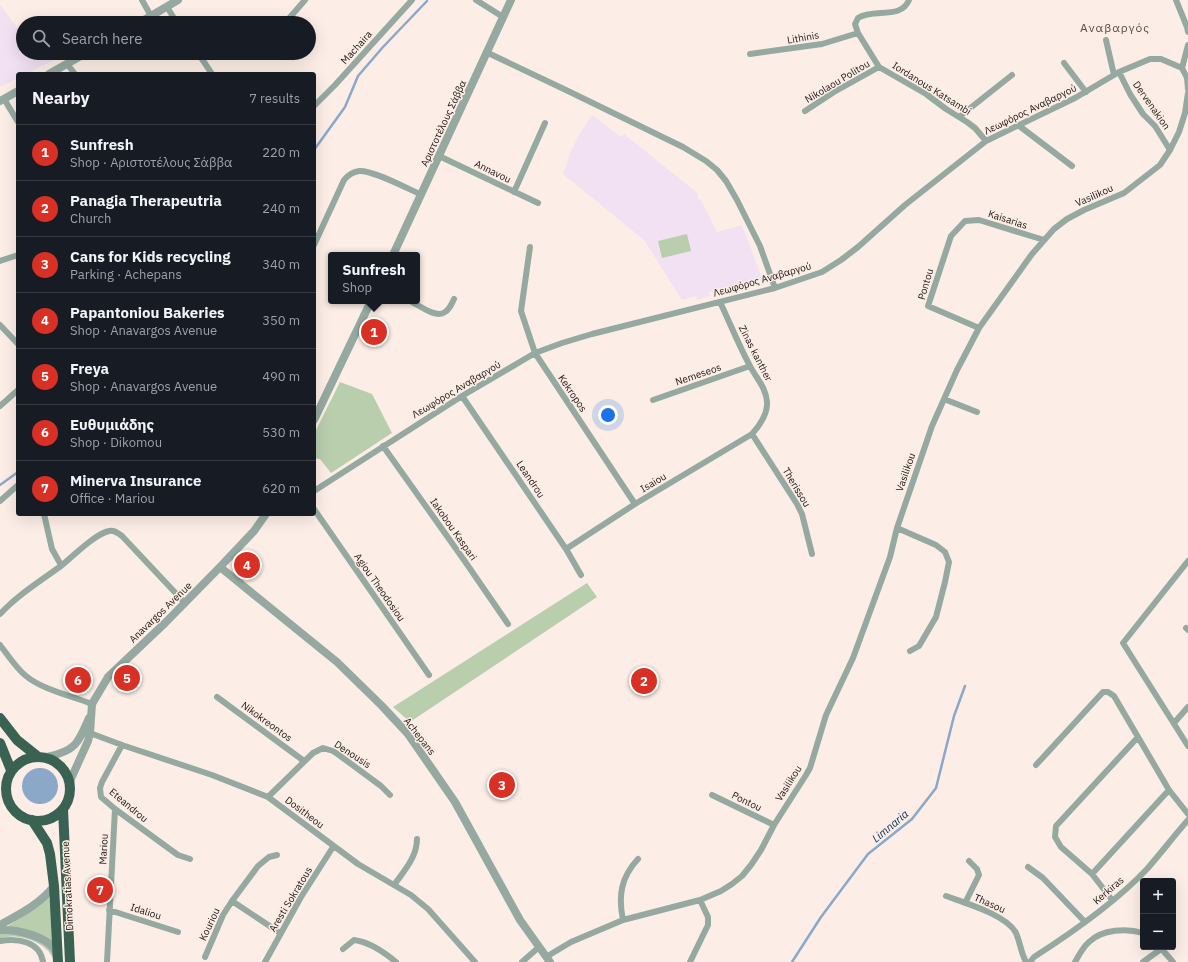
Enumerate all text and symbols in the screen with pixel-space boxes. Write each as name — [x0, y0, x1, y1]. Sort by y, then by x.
search box — [16, 16, 316, 60]
district label: Αναβαργός — [1080, 20, 1150, 35]
icon: search — [30, 27, 52, 49]
street label: Machaira — [338, 27, 375, 67]
street label: Lithinis — [786, 28, 820, 47]
text: Search here — [62, 29, 142, 48]
street label: Nikolaou Politou — [802, 57, 872, 106]
street label: Iordanous Katsambi — [890, 59, 974, 118]
street label: Αριστοτέλους Σάββα — [418, 77, 469, 169]
street label: Dervenakion — [1130, 78, 1173, 132]
street label: Λεωφόρος Αναβαργού — [982, 81, 1079, 138]
text: Nearby — [32, 87, 90, 109]
text: 7 results — [249, 90, 300, 107]
text: Sunfresh — [70, 135, 134, 154]
text: 1 — [41, 144, 49, 161]
text: 220 m — [262, 144, 300, 161]
text: Shop · Αριστοτέλους Σάββα — [70, 154, 232, 171]
street label: Annavou — [472, 157, 513, 186]
street label: Vasilikou — [1073, 181, 1115, 210]
text: Panagia Therapeutria — [70, 191, 222, 210]
text: 2 — [41, 200, 49, 217]
text: 240 m — [262, 200, 300, 217]
street label: Kaisarias — [987, 207, 1029, 232]
text: Church — [70, 210, 111, 227]
text: Cans for Kids recycling — [70, 247, 231, 266]
popup — [328, 252, 420, 304]
text: 3 — [41, 256, 49, 273]
text: 340 m — [262, 256, 300, 273]
street label: Λεωφόρος Αναβαργού — [712, 259, 813, 300]
text: Sunfresh — [342, 260, 406, 279]
text: Parking · Achepans — [70, 266, 182, 283]
street label: Pontou — [915, 267, 936, 301]
text: Shop — [342, 279, 372, 296]
text: Papantoniou Bakeries — [70, 303, 225, 322]
text: 4 — [41, 312, 49, 329]
text: 350 m — [262, 312, 300, 329]
pin: 1 — [361, 317, 387, 347]
text: Shop · Anavargos Avenue — [70, 322, 217, 339]
street label: Zinas kanther — [736, 323, 775, 384]
street label: Λεωφόρος Αναβαργού — [409, 358, 503, 421]
text: Freya — [70, 359, 109, 378]
street label: Nemeseos — [674, 361, 723, 388]
text: 5 — [41, 368, 49, 385]
text: 490 m — [262, 368, 300, 385]
street label: Kekropos — [555, 372, 590, 415]
text: Shop · Anavargos Avenue — [70, 378, 217, 395]
your location — [598, 405, 618, 425]
text: Ευθυμιάδης — [70, 415, 154, 434]
text: 6 — [41, 424, 49, 441]
text: 530 m — [262, 424, 300, 441]
text: Shop · Dikomou — [70, 434, 162, 451]
street label: Vasilikou — [893, 451, 918, 493]
street label: Leandrou — [513, 458, 548, 500]
street label: Therissou — [780, 465, 813, 509]
street label: Isaiou — [638, 470, 669, 495]
text: Minerva Insurance — [70, 471, 201, 490]
text: 7 — [41, 480, 49, 497]
text: 620 m — [262, 480, 300, 497]
text: Office · Mariou — [70, 490, 155, 507]
street label: Iakobou Kaspari — [427, 496, 480, 563]
pin: 4 — [234, 550, 260, 580]
street label: Agiou Theodosiou — [351, 551, 408, 624]
street label: Anavargos Avenue — [126, 579, 195, 646]
pin: 5 — [114, 663, 140, 693]
pin: 6 — [65, 665, 91, 695]
pin: 2 — [631, 666, 657, 696]
street label: Nikokreontos — [239, 699, 295, 744]
street label: Achepans — [401, 715, 438, 758]
street label: Denousis — [332, 738, 374, 771]
street label: Vasilikou — [772, 763, 805, 804]
pin: 3 — [489, 770, 515, 800]
street label: Eteandrou — [107, 785, 151, 825]
street label: Pontou — [730, 789, 764, 814]
street label: Dositheou — [283, 793, 327, 831]
water label: Limnaria — [869, 807, 911, 845]
street label: Mariou — [96, 833, 111, 865]
street label: Dimokratias Avenue — [59, 840, 76, 931]
street label: Aresti Sokratous — [266, 864, 315, 934]
street label: Kerkiras — [1090, 873, 1127, 907]
pin: 7 — [87, 875, 113, 905]
map controls — [1140, 878, 1176, 950]
button: + — [1140, 878, 1176, 914]
street label: Thasou — [972, 891, 1007, 916]
street label: Idaliou — [129, 900, 163, 923]
street label: Kouriou — [196, 906, 223, 943]
button: − — [1140, 914, 1176, 950]

